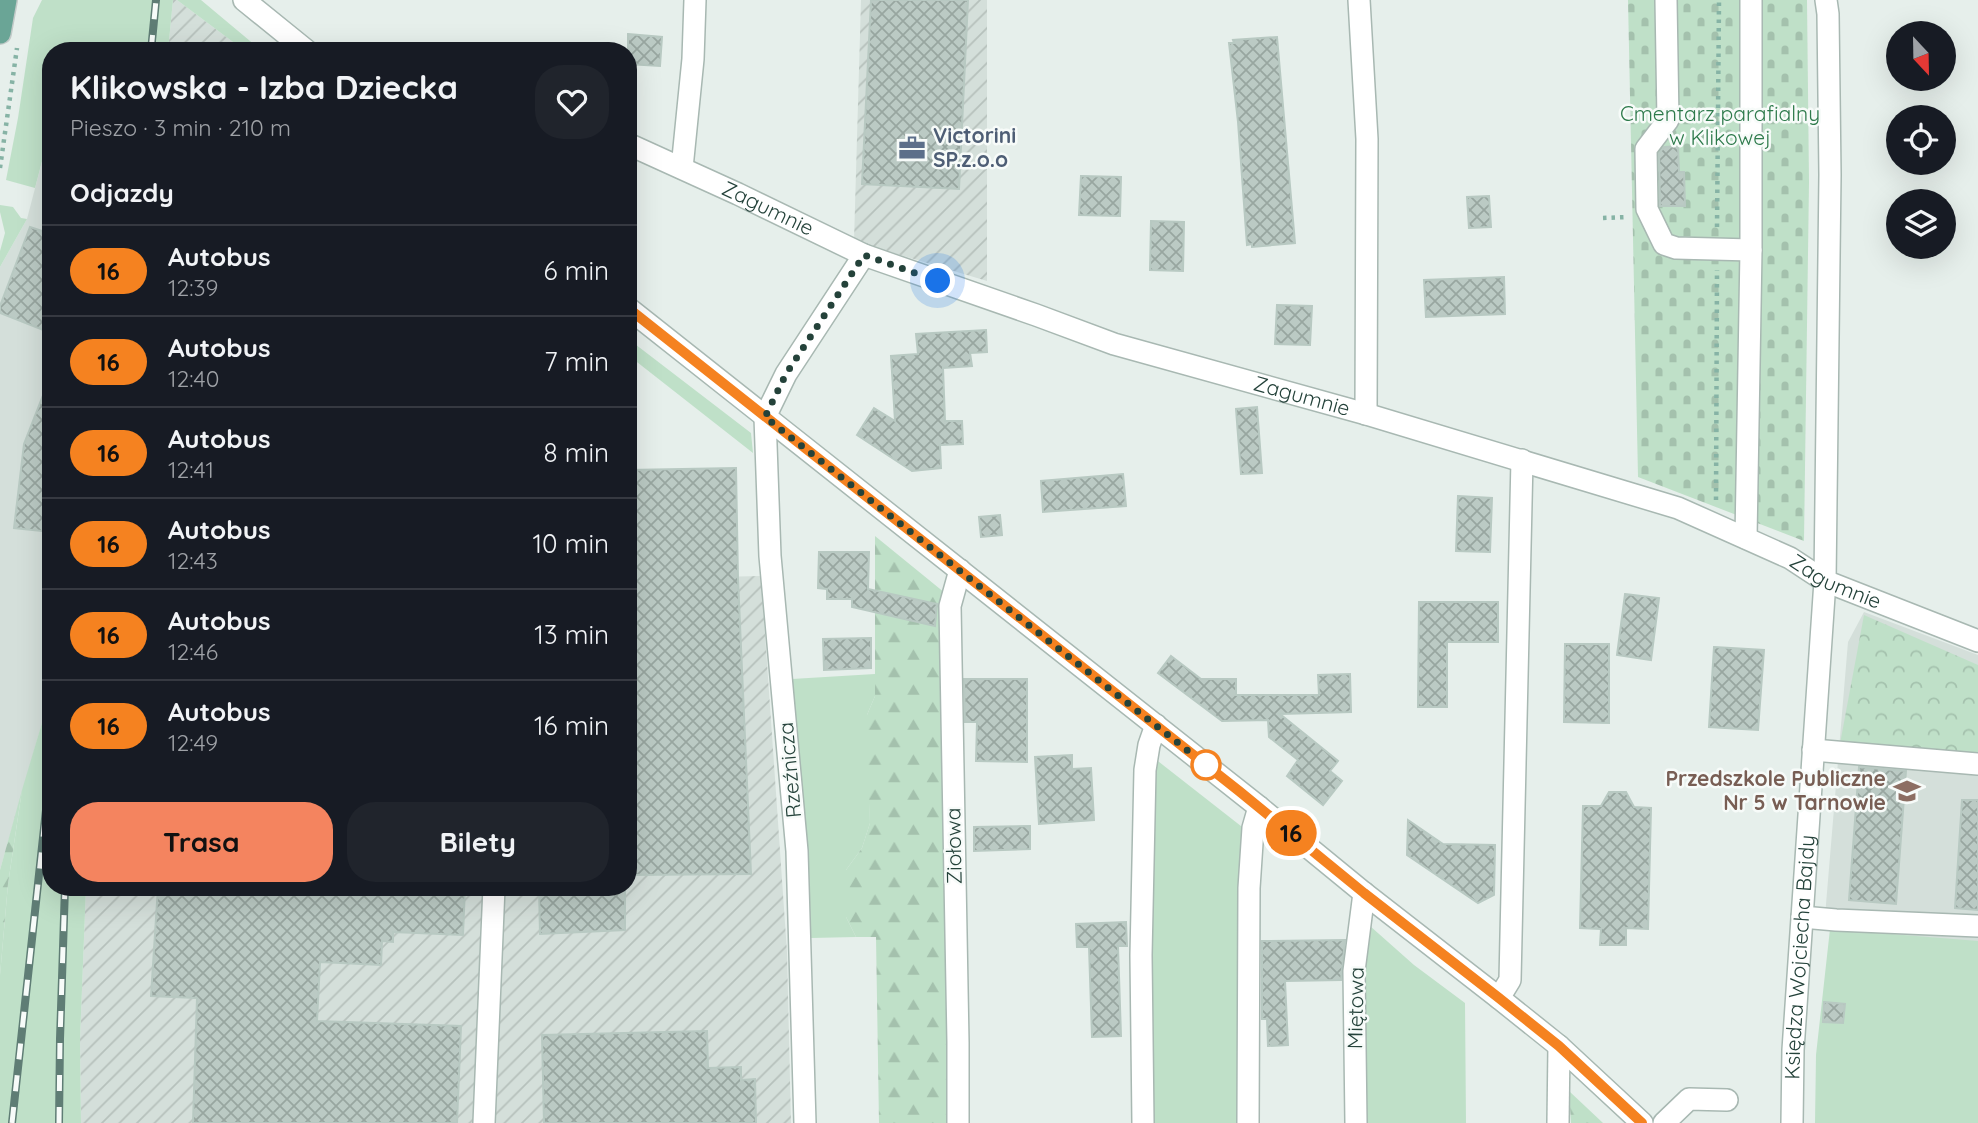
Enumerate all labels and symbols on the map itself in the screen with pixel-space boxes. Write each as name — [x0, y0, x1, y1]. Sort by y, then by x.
north arrow — [1886, 21, 1956, 91]
park label: Cmentarz parafialny w Klikowej — [1620, 100, 1820, 150]
place label: Victorini SP.z.o.o — [933, 122, 1016, 172]
office icon: Victorini SP.z.o.o — [897, 133, 927, 163]
street label: Zagumnie — [718, 175, 818, 241]
your location — [920, 263, 955, 298]
street label: Zagumnie — [1251, 369, 1353, 421]
street label: Zagumnie — [1785, 548, 1885, 614]
street label: Rzeźnicza — [772, 721, 806, 819]
unlabelled marker — [1191, 750, 1221, 780]
place label: Przedszkole Publiczne Nr 5 w Tarnowie — [1665, 765, 1886, 815]
school or university icon: Przedszkole Publiczne Nr 5 w Tarnowie — [1892, 776, 1922, 806]
street label: Ziołowa — [939, 807, 967, 885]
line badge: 16 — [1260, 810, 1322, 856]
street label: Księdza Wojciecha Bajdy — [1779, 834, 1820, 1080]
street label: Miętowa — [1341, 967, 1369, 1049]

